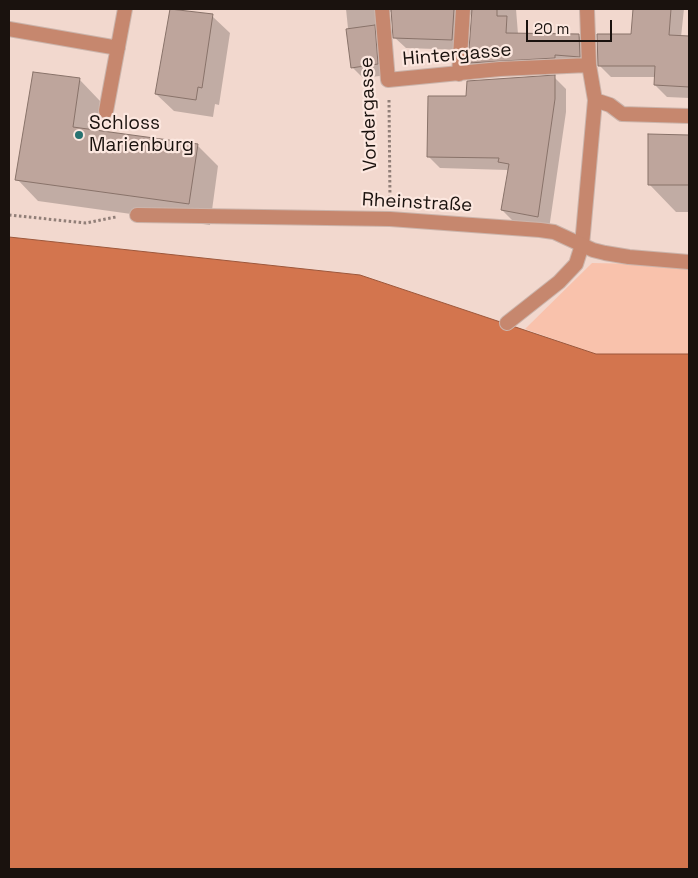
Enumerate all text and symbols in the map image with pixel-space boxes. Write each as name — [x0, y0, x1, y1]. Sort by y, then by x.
scale bar — [528, 10, 614, 42]
text: 20 m — [534, 19, 569, 38]
street label: Hintergasse — [402, 39, 512, 71]
street label: Vordergasse — [356, 57, 382, 171]
place label: Schloss Marienburg — [89, 113, 194, 157]
marker: Schloss Marienburg — [73, 129, 85, 141]
street label: Rheinstraße — [361, 189, 473, 217]

